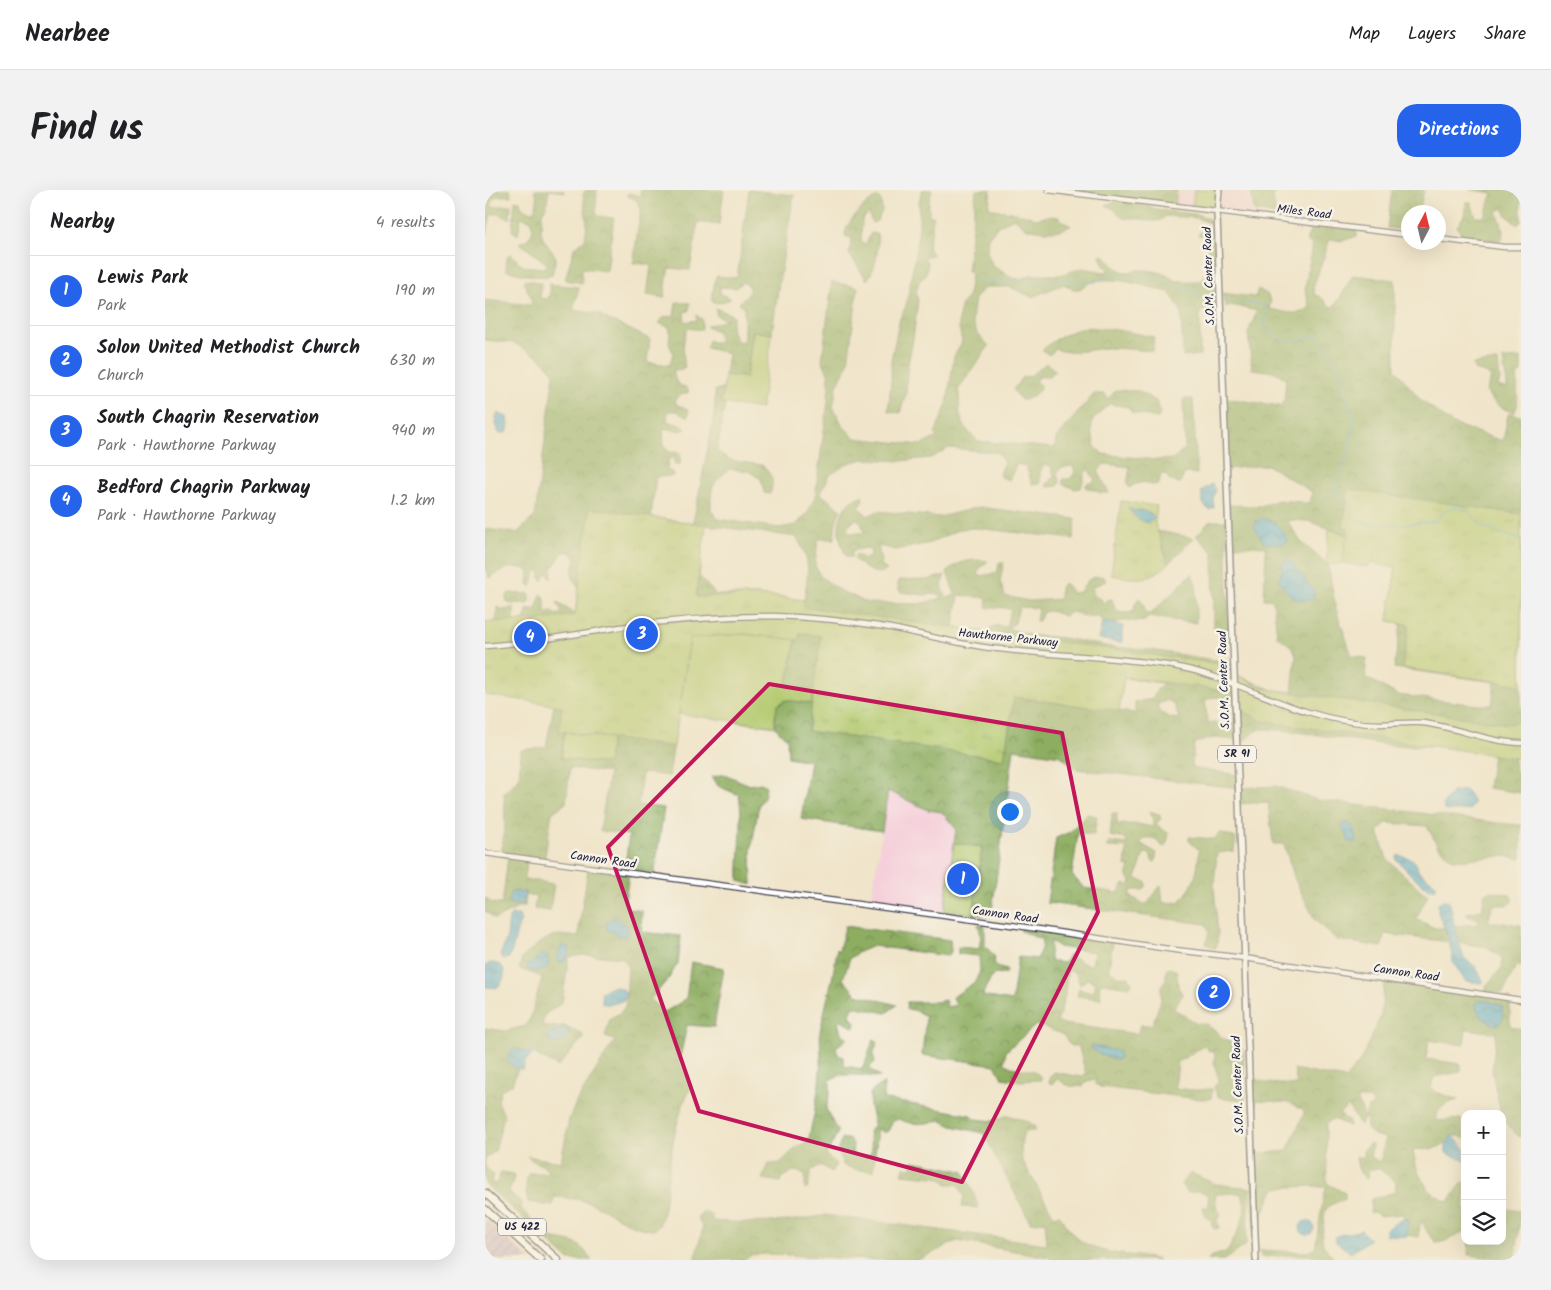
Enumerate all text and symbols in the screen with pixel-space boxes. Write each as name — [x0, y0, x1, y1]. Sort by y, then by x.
text: Nearbee — [25, 15, 110, 54]
text: Map — [1349, 20, 1380, 49]
text: Layers — [1408, 20, 1456, 49]
text: Share — [1484, 20, 1526, 49]
text: Find us — [30, 102, 143, 158]
button: Directions — [1397, 104, 1521, 157]
street label: Miles Road — [1276, 199, 1333, 225]
north arrow — [1401, 205, 1446, 250]
text: Nearby — [50, 206, 115, 239]
text: 4 results — [376, 210, 435, 235]
street label: S.O.M. Center Road — [1198, 225, 1220, 326]
text: Lewis Park — [97, 263, 188, 293]
text: 1 — [64, 278, 68, 303]
text: 190 m — [395, 278, 435, 303]
text: Park — [97, 293, 126, 318]
text: Solon United Methodist Church — [97, 333, 360, 363]
text: 2 — [61, 348, 71, 373]
text: 630 m — [390, 348, 435, 373]
text: Church — [97, 363, 144, 388]
text: South Chagrin Reservation — [97, 403, 319, 433]
text: 3 — [62, 418, 70, 443]
text: 940 m — [391, 418, 435, 443]
text: Park · Hawthorne Parkway — [97, 433, 276, 458]
text: Bedford Chagrin Parkway — [97, 473, 310, 503]
text: 4 — [62, 488, 70, 513]
text: 1.2 km — [390, 488, 435, 513]
text: Park · Hawthorne Parkway — [97, 503, 276, 528]
pin: 3 — [626, 615, 658, 653]
pin: 4 — [514, 618, 546, 656]
street label: Hawthorne Parkway — [957, 623, 1059, 653]
street label: S.O.M. Center Road — [1213, 629, 1235, 730]
road number: SR 91 — [1218, 746, 1256, 762]
your location — [997, 799, 1023, 825]
street label: Cannon Road — [569, 846, 638, 874]
pin: 1 — [947, 860, 979, 898]
street label: Cannon Road — [971, 901, 1040, 929]
street label: Cannon Road — [1372, 959, 1441, 987]
pin: 2 — [1198, 974, 1230, 1012]
street label: S.O.M. Center Road — [1227, 1034, 1249, 1135]
map controls — [1461, 1110, 1506, 1245]
button: + — [1461, 1110, 1506, 1155]
button: − — [1461, 1155, 1506, 1200]
button: layers — [1461, 1200, 1506, 1245]
road number: US 422 — [498, 1218, 546, 1236]

